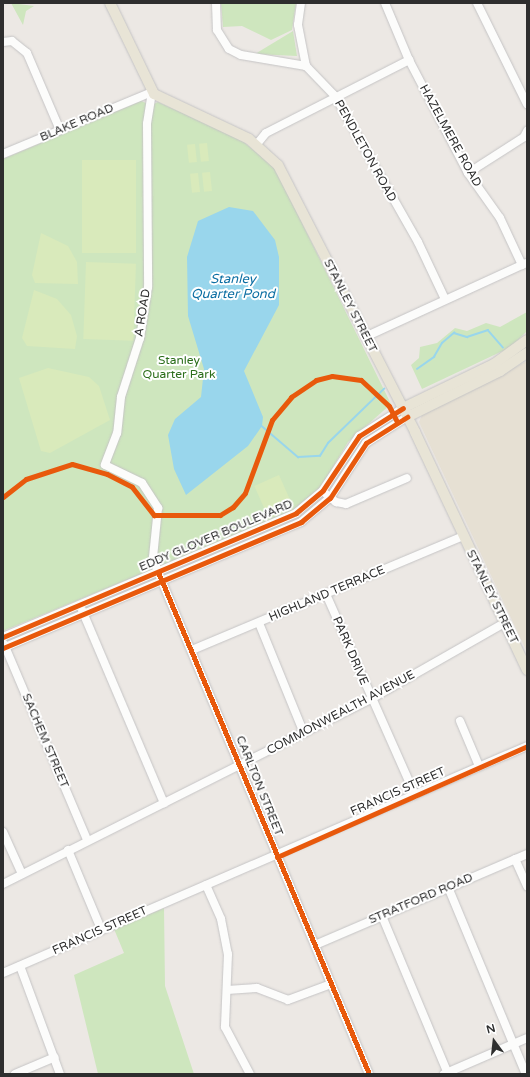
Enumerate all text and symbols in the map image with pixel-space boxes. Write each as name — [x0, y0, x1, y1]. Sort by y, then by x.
street label: HAZELMERE ROAD — [416, 82, 484, 190]
street label: PENDLETON ROAD — [331, 97, 399, 205]
street label: BLAKE ROAD — [38, 101, 116, 145]
street label: STANLEY STREET — [320, 257, 380, 355]
water label: Stanley Quarter Pond — [191, 272, 275, 303]
street label: A ROAD — [132, 288, 154, 338]
park label: Stanley Quarter Park — [143, 354, 215, 382]
street label: EDDY GLOVER BOULEVARD — [137, 497, 295, 575]
street label: STANLEY STREET — [463, 548, 521, 646]
street label: HIGHLAND TERRACE — [267, 563, 387, 625]
street label: PARK DRIVE — [329, 615, 371, 687]
street label: COMMONWEALTH AVENUE — [265, 668, 417, 758]
street label: SACHEM STREET — [19, 692, 71, 790]
street label: CARLTON STREET — [232, 734, 286, 838]
street label: FRANCIS STREET — [348, 765, 448, 819]
street label: STRATFORD ROAD — [367, 871, 475, 927]
street label: FRANCIS STREET — [50, 904, 150, 958]
north arrow — [474, 1021, 514, 1061]
text: N — [485, 1022, 497, 1036]

